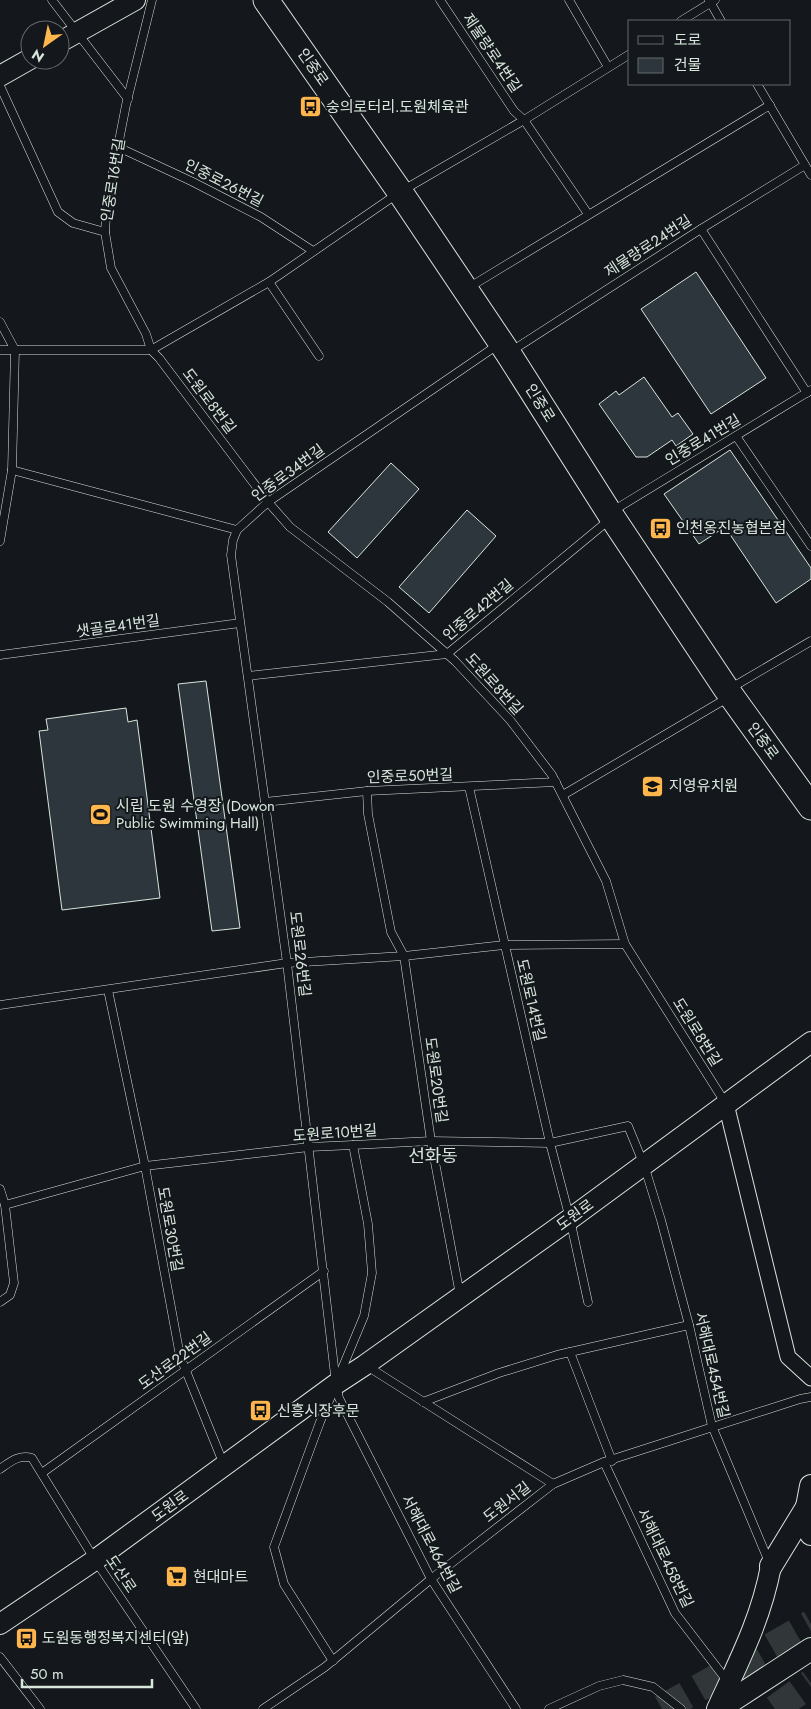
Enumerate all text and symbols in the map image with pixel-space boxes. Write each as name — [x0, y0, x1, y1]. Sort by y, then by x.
street label: 제물량로4번길 — [457, 9, 527, 97]
north arrow — [20, 20, 70, 70]
legend — [628, 20, 791, 85]
text: 도로 — [674, 29, 702, 51]
text: N — [28, 44, 48, 67]
street label: 인중로 — [292, 44, 334, 90]
text: 건물 — [674, 54, 702, 76]
bus stop icon: 숭의로터리.도원체육관 — [298, 95, 322, 119]
place label: 숭의로터리.도원체육관 — [326, 96, 469, 118]
street label: 인중로16번길 — [96, 137, 130, 223]
street label: 인중로26번길 — [181, 154, 267, 212]
street label: 제물량로24번길 — [600, 210, 696, 282]
street label: 도원로8번길 — [177, 364, 241, 438]
street label: 인중로 — [520, 380, 560, 426]
street label: 인중로41번길 — [661, 409, 745, 471]
street label: 인중로34번길 — [247, 439, 329, 507]
bus stop icon: 인천옹진농협본점 — [648, 516, 672, 540]
place label: 인천옹진농협본점 — [676, 517, 786, 539]
street label: 인중로42번길 — [438, 574, 518, 646]
street label: 샛골로41번길 — [75, 609, 161, 643]
street label: 도원로8번길 — [460, 648, 528, 720]
street label: 인중로 — [742, 718, 784, 764]
street label: 인중로50번길 — [366, 763, 454, 789]
school or university icon: 지영유치원 — [641, 774, 665, 798]
place label: 지영유치원 — [669, 775, 738, 797]
place label: 시립 도원 수영장 (Dowon Public Swimming Hall) — [116, 795, 275, 834]
sports icon: 시립 도원 수영장 (Dowon Public Swimming Hall) — [88, 803, 112, 827]
street label: 도원로26번길 — [284, 910, 316, 998]
street label: 도원로14번길 — [511, 956, 551, 1044]
street label: 도원로8번길 — [667, 993, 727, 1071]
street label: 도원로20번길 — [419, 1036, 453, 1124]
street label: 도원로10번길 — [292, 1119, 378, 1147]
district label: 선화동 — [408, 1143, 458, 1169]
street label: 도원로30번길 — [152, 1185, 188, 1273]
street label: 도원로 — [552, 1194, 598, 1236]
street label: 서해대로454번길 — [689, 1310, 735, 1420]
street label: 도산로22번길 — [134, 1327, 216, 1395]
bus stop icon: 신흥시장후문 — [249, 1399, 273, 1423]
place label: 신흥시장후문 — [277, 1400, 360, 1422]
street label: 도원서길 — [478, 1476, 536, 1528]
street label: 도원로 — [147, 1485, 193, 1527]
street label: 서해대로464번길 — [396, 1491, 466, 1597]
street label: 서해대로458번길 — [631, 1505, 699, 1611]
street label: 도산로 — [100, 1551, 142, 1597]
supermarket icon: 현대마트 — [165, 1565, 189, 1589]
place label: 현대마트 — [193, 1566, 248, 1588]
bus stop icon: 도원동행정복지센터(앞) — [14, 1626, 38, 1650]
place label: 도원동행정복지센터(앞) — [42, 1627, 189, 1649]
scale bar — [22, 1656, 152, 1688]
text: 50 m — [30, 1663, 64, 1685]

